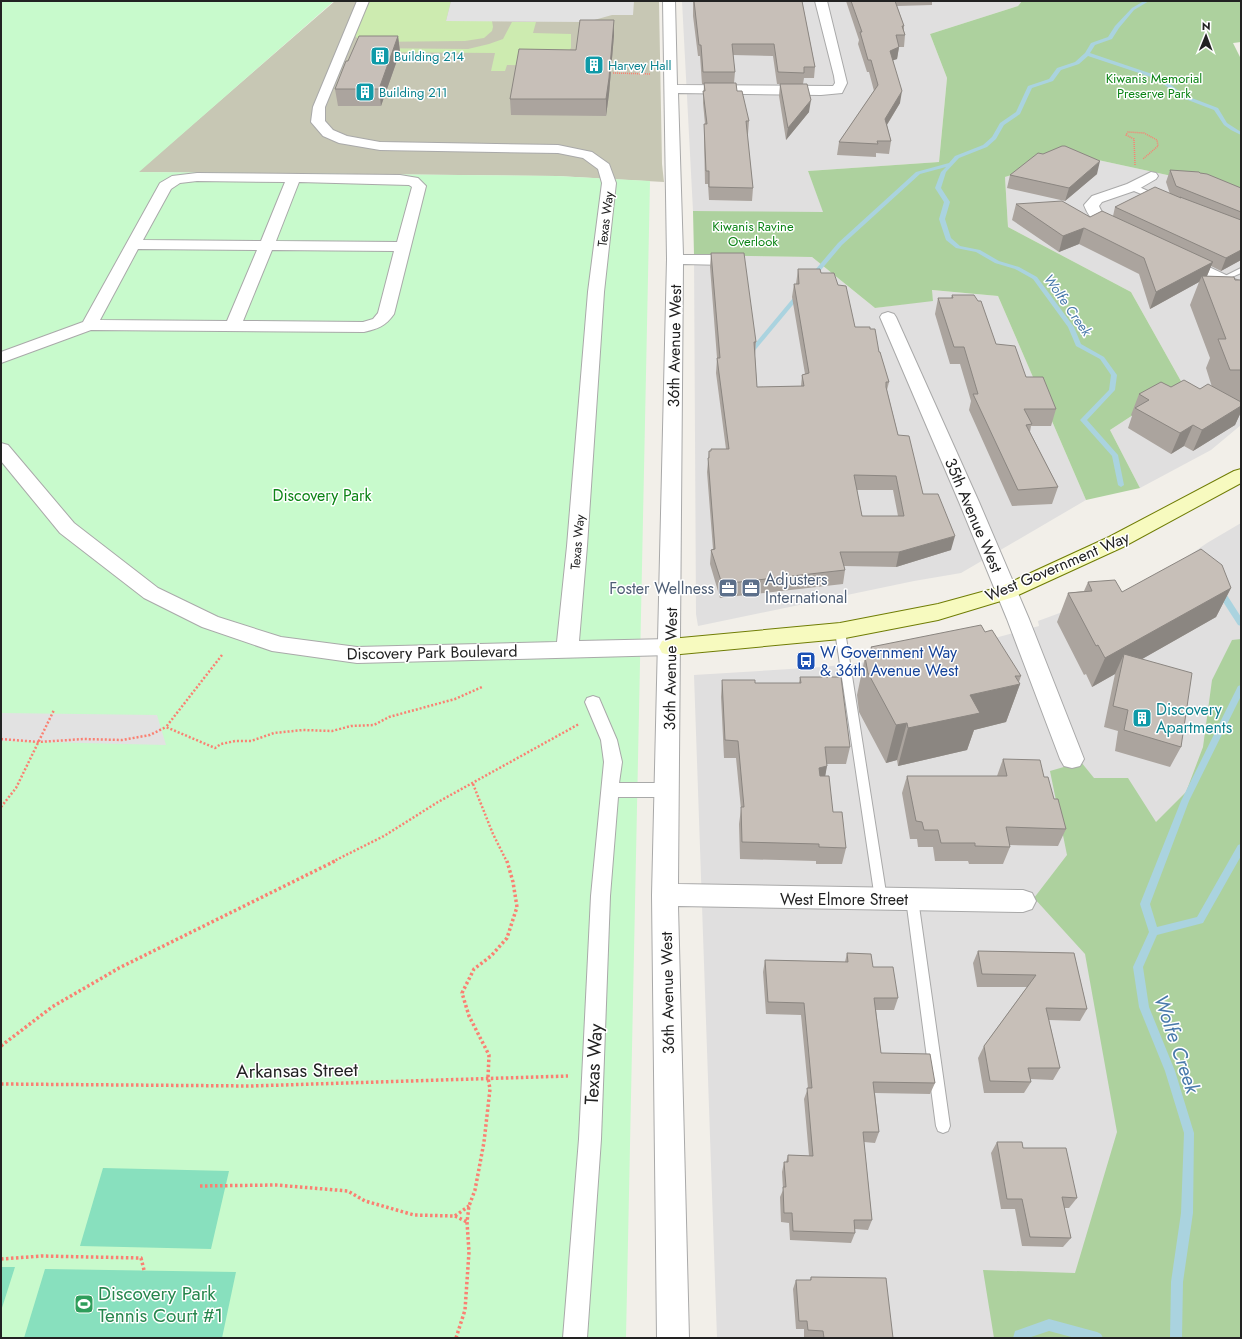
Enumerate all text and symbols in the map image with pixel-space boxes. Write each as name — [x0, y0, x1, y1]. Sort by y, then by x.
north arrow — [1186, 16, 1226, 56]
text: N — [1202, 18, 1211, 34]
building icon: Building 214 — [369, 45, 391, 67]
place label: Building 214 — [394, 47, 465, 66]
building icon: Harvey Hall — [583, 54, 605, 76]
place label: Harvey Hall — [608, 56, 672, 75]
park label: Kiwanis Memorial Preserve Park — [1106, 69, 1202, 103]
building icon: Building 211 — [354, 81, 376, 103]
place label: Building 211 — [379, 83, 447, 102]
street label: Texas Way — [593, 190, 618, 248]
park label: Kiwanis Ravine Overlook — [712, 217, 794, 251]
water label: Wolfe Creek — [1039, 270, 1097, 341]
street label: 36th Avenue West — [662, 284, 687, 408]
street label: 35th Avenue West — [939, 454, 1008, 576]
park label: Discovery Park — [273, 484, 372, 507]
street label: Texas Way — [566, 513, 589, 571]
street label: West Government Way — [982, 525, 1134, 607]
place label: Adjusters International — [765, 568, 848, 609]
place label: Foster Wellness — [609, 577, 714, 600]
office icon: Foster Wellness — [717, 577, 739, 599]
office icon: Adjusters International — [740, 577, 762, 599]
street label: 36th Avenue West — [658, 607, 683, 731]
street label: Discovery Park Boulevard — [346, 640, 518, 665]
place label: W Government Way & 36th Avenue West — [820, 641, 958, 682]
bus stop icon: W Government Way & 36th Avenue West — [795, 650, 817, 672]
place label: Discovery Apartments — [1156, 698, 1232, 739]
building icon: Discovery Apartments — [1131, 707, 1153, 729]
street label: West Elmore Street — [780, 888, 908, 911]
street label: 36th Avenue West — [655, 931, 680, 1055]
water label: Wolfe Creek — [1146, 991, 1207, 1099]
street label: Texas Way — [578, 1022, 609, 1105]
street label: Arkansas Street — [236, 1056, 359, 1085]
place label: Discovery Park Tennis Court #1 — [98, 1280, 223, 1329]
sports icon: Discovery Park Tennis Court #1 — [73, 1293, 95, 1315]

